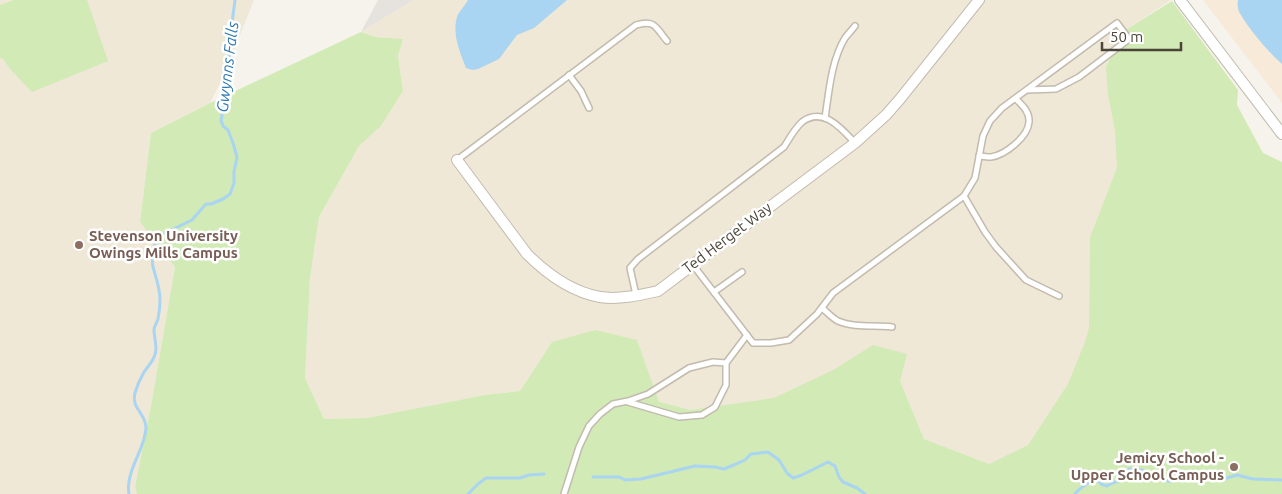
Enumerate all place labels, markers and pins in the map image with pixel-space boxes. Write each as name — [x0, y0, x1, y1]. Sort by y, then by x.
place label: Stevenson University Owings Mills Campus — [89, 227, 238, 261]
marker: Stevenson University Owings Mills Campus — [73, 239, 85, 251]
place label: Jemicy School - Upper School Campus — [1071, 449, 1224, 483]
marker: Jemicy School - Upper School Campus — [1228, 461, 1240, 473]

